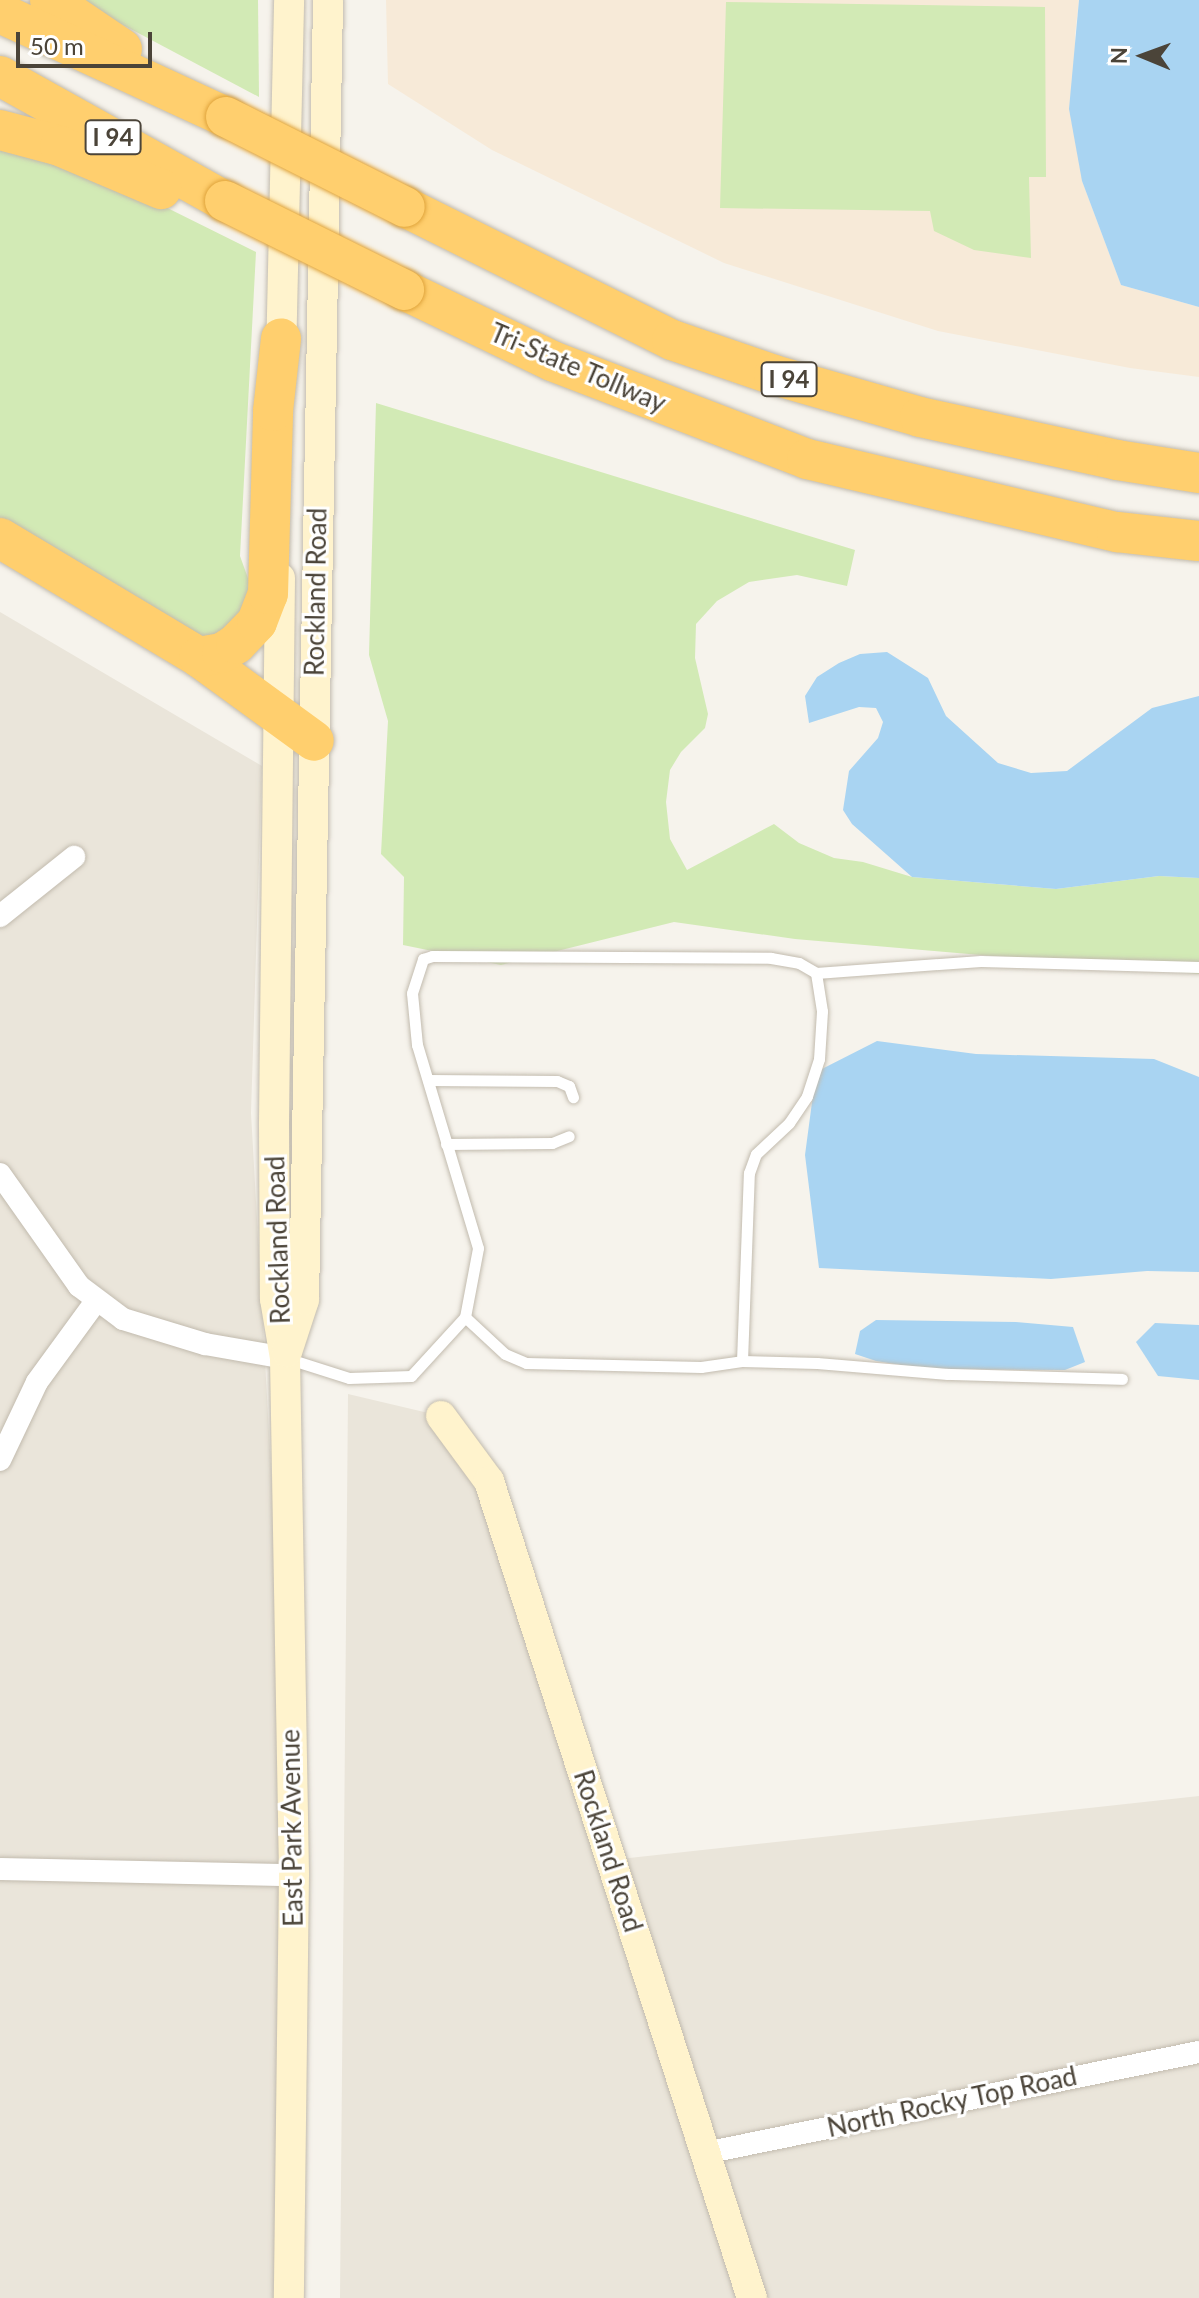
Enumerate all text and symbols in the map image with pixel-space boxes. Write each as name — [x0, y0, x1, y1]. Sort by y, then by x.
scale bar — [20, 16, 156, 66]
north arrow — [1103, 16, 1183, 96]
text: 50 m — [30, 31, 84, 60]
text: N — [1105, 47, 1132, 64]
road number: I 94 — [83, 117, 143, 157]
street label: Tri-State Tollway — [485, 317, 671, 419]
road number: I 94 — [759, 359, 819, 399]
street label: Rockland Road — [299, 508, 333, 676]
street label: Rockland Road — [259, 1155, 297, 1325]
street label: East Park Avenue — [275, 1728, 309, 1928]
street label: Rockland Road — [567, 1766, 649, 1936]
street label: North Rocky Top Road — [824, 2060, 1080, 2144]

